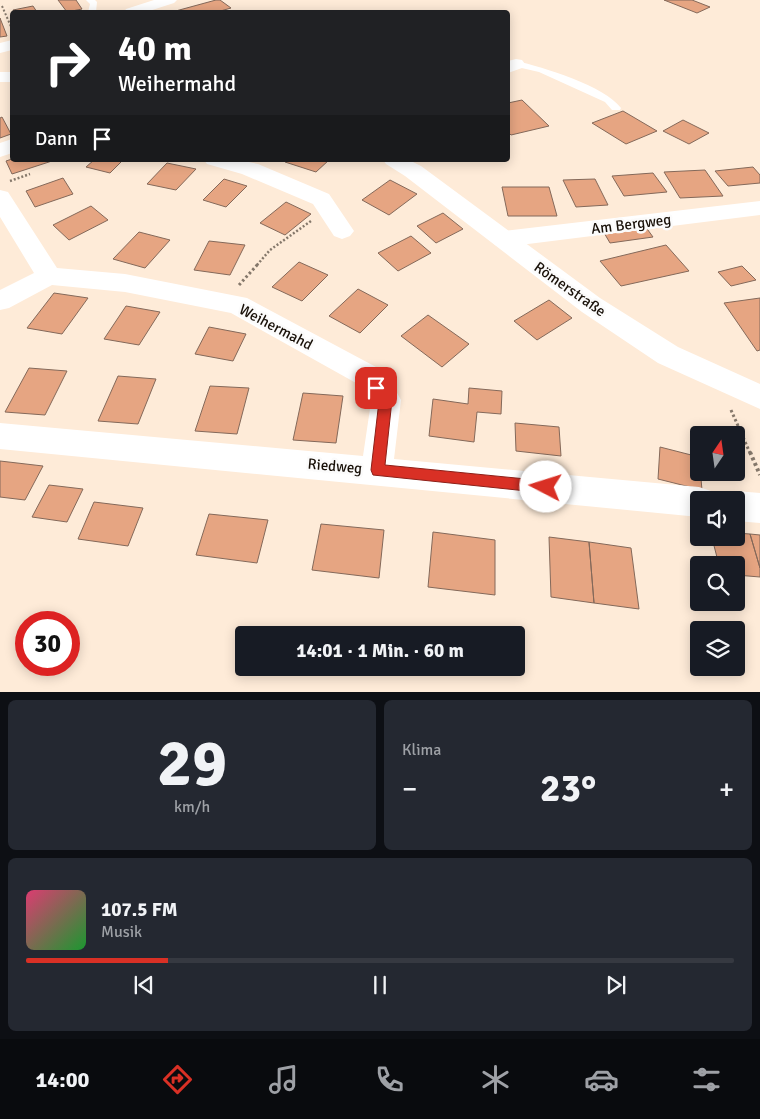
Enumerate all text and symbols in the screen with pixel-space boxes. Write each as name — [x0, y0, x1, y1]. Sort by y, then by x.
text: 40 m — [118, 27, 192, 70]
icon: right — [35, 30, 100, 95]
text: Weihermahd — [118, 70, 236, 97]
icon: arrive — [88, 125, 116, 153]
text: Dann — [35, 127, 78, 151]
street label: Am Bergweg — [590, 210, 672, 238]
street label: Römerstraße — [531, 258, 609, 320]
street label: Weihermahd — [236, 300, 316, 354]
pin — [355, 367, 397, 409]
icon: arrive — [362, 374, 390, 402]
north arrow — [690, 426, 745, 481]
map controls — [690, 426, 745, 676]
street label: Riedweg — [307, 455, 363, 477]
position arrow — [519, 460, 571, 512]
button: sound — [690, 491, 745, 546]
button: search — [690, 556, 745, 611]
speed limit sign: 30 — [15, 611, 80, 676]
button: layers — [690, 621, 745, 676]
text: 14:01 · 1 Min. · 60 m — [296, 639, 464, 663]
text: 29 — [157, 724, 227, 804]
text: Klima — [402, 740, 441, 760]
text: 23° — [540, 765, 596, 812]
text: − — [402, 772, 417, 806]
text: + — [719, 772, 734, 806]
text: km/h — [174, 797, 210, 817]
text: 107.5 FM — [101, 898, 178, 922]
text: Musik — [101, 922, 142, 942]
icon: previous — [130, 971, 158, 999]
icon: pause — [366, 971, 394, 999]
icon: next — [602, 971, 630, 999]
icon: directions — [160, 1062, 195, 1097]
icon: music — [266, 1062, 301, 1097]
icon: phone — [372, 1062, 407, 1097]
icon: climate — [478, 1062, 513, 1097]
icon: car — [584, 1062, 619, 1097]
icon: filters — [689, 1062, 724, 1097]
text: 14:00 — [35, 1066, 89, 1093]

